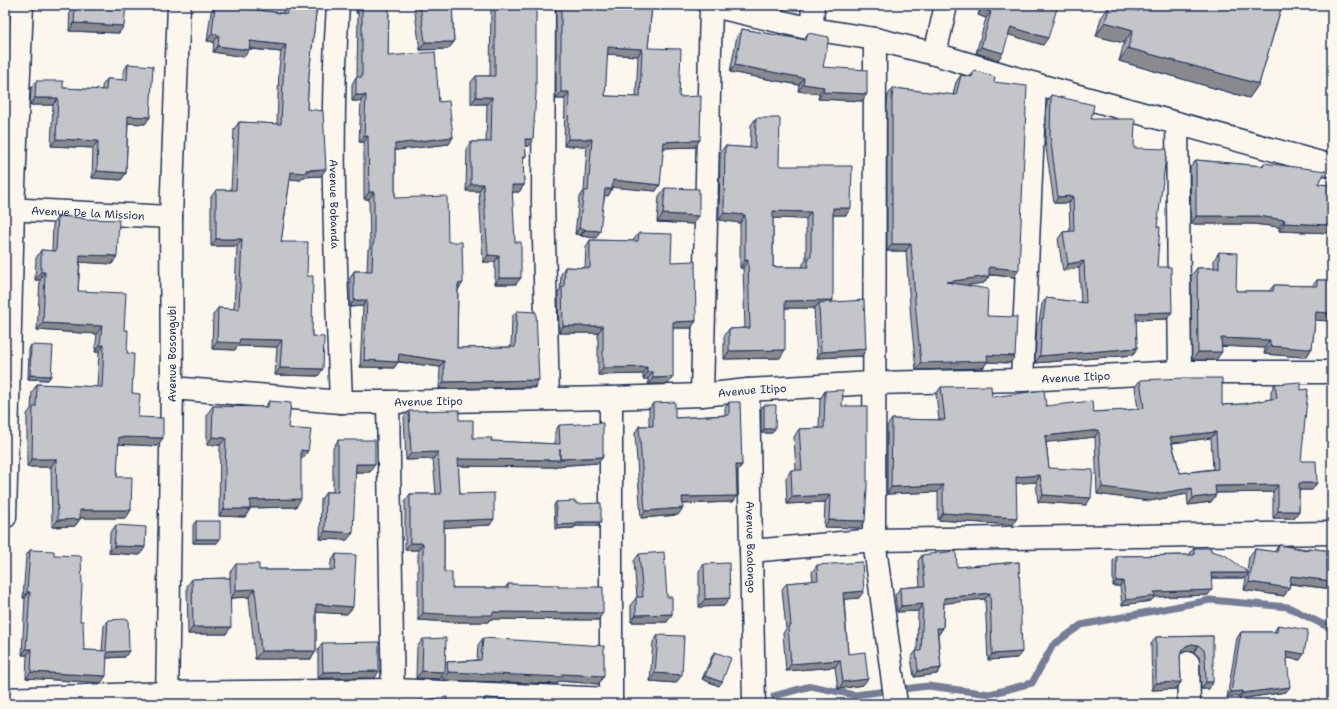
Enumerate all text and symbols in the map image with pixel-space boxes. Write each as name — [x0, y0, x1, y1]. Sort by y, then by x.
street label: Avenue Bobanda — [326, 159, 343, 249]
street label: Avenue De la Mission — [31, 203, 145, 223]
street label: Avenue Bosongubi — [165, 306, 180, 402]
street label: Avenue Itipo — [1041, 368, 1111, 387]
street label: Avenue Itipo — [717, 380, 787, 401]
street label: Avenue Itipo — [394, 393, 463, 409]
street label: Avenue Baolongo — [743, 501, 759, 594]

